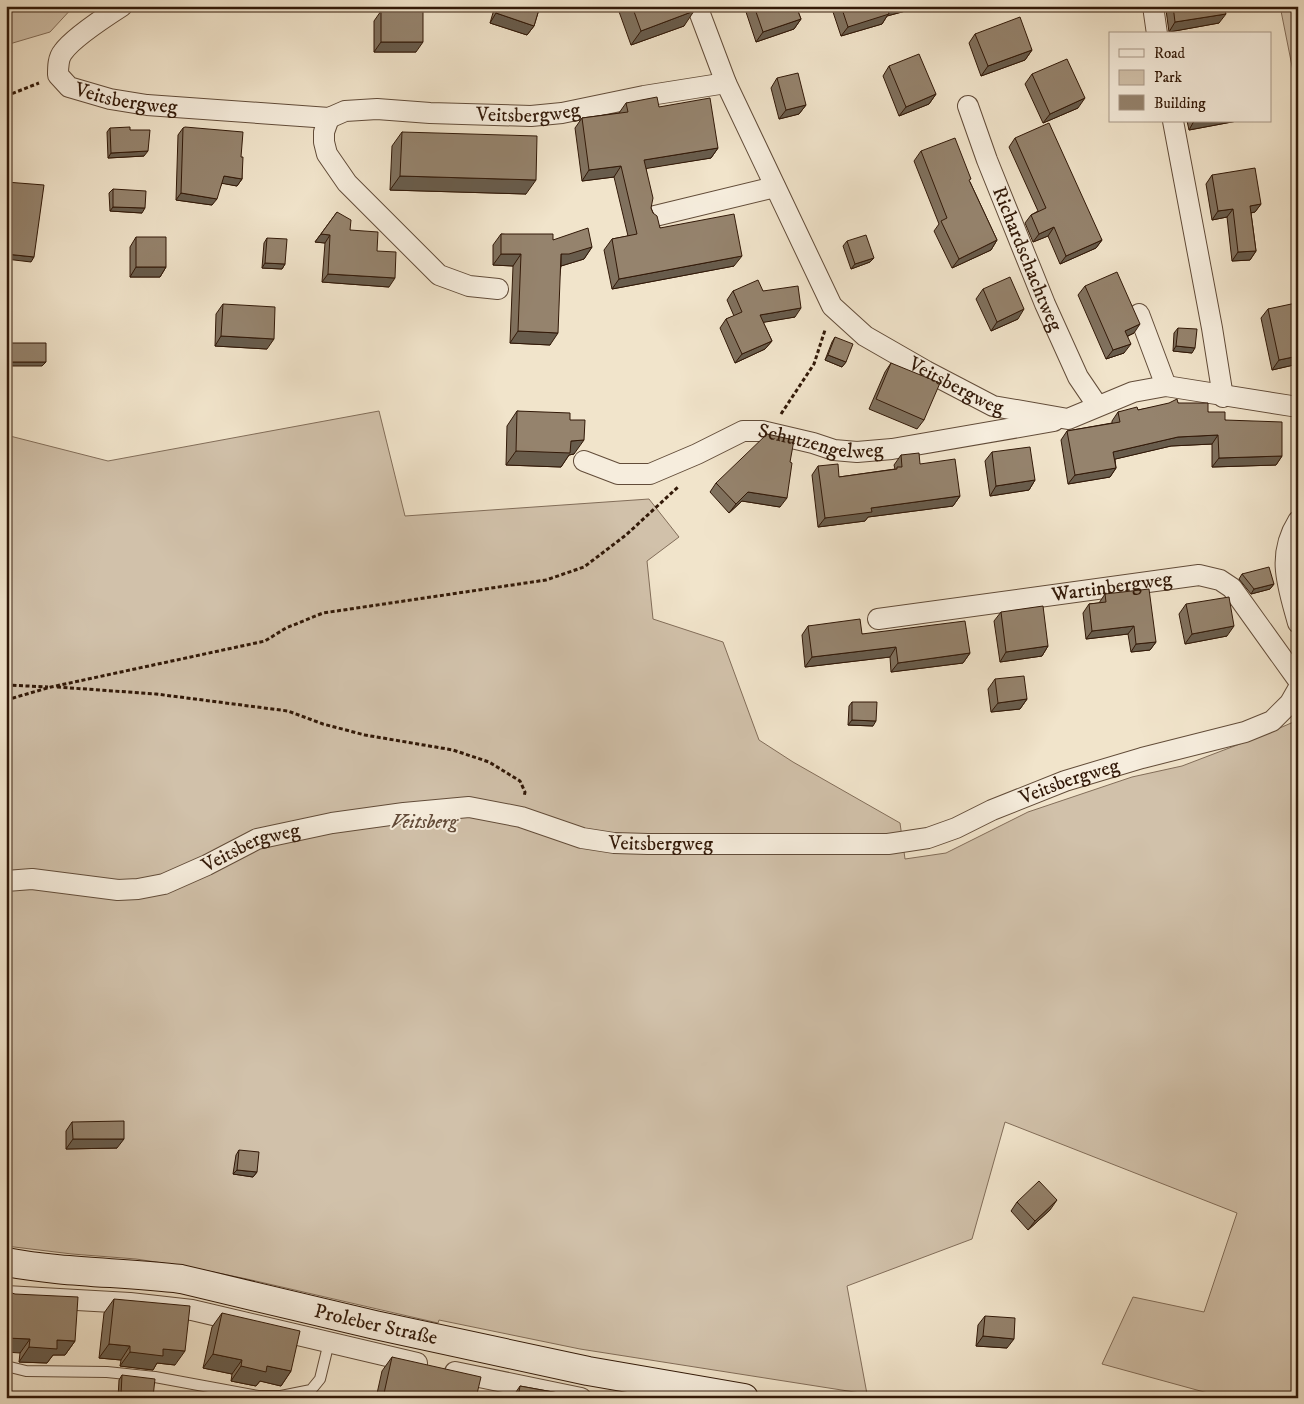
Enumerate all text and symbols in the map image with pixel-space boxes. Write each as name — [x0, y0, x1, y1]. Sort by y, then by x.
legend — [1109, 32, 1272, 122]
text: Road — [1154, 44, 1186, 63]
text: Park — [1154, 68, 1183, 87]
street label: Veitsbergweg — [71, 77, 179, 120]
text: Building — [1154, 94, 1206, 113]
street label: Veitsbergweg — [475, 97, 583, 129]
street label: Richardschachtweg — [987, 183, 1068, 335]
street label: Veitsbergweg — [903, 351, 1006, 420]
street label: Schutzengelweg — [755, 418, 885, 465]
street label: Wartinbergweg — [1049, 566, 1174, 608]
street label: Veitsbergweg — [1015, 753, 1122, 811]
park label: Veitsberg — [391, 810, 459, 835]
street label: Veitsbergweg — [196, 818, 302, 879]
street label: Veitsbergweg — [607, 830, 713, 857]
street label: Proleber Straße — [312, 1299, 440, 1351]

